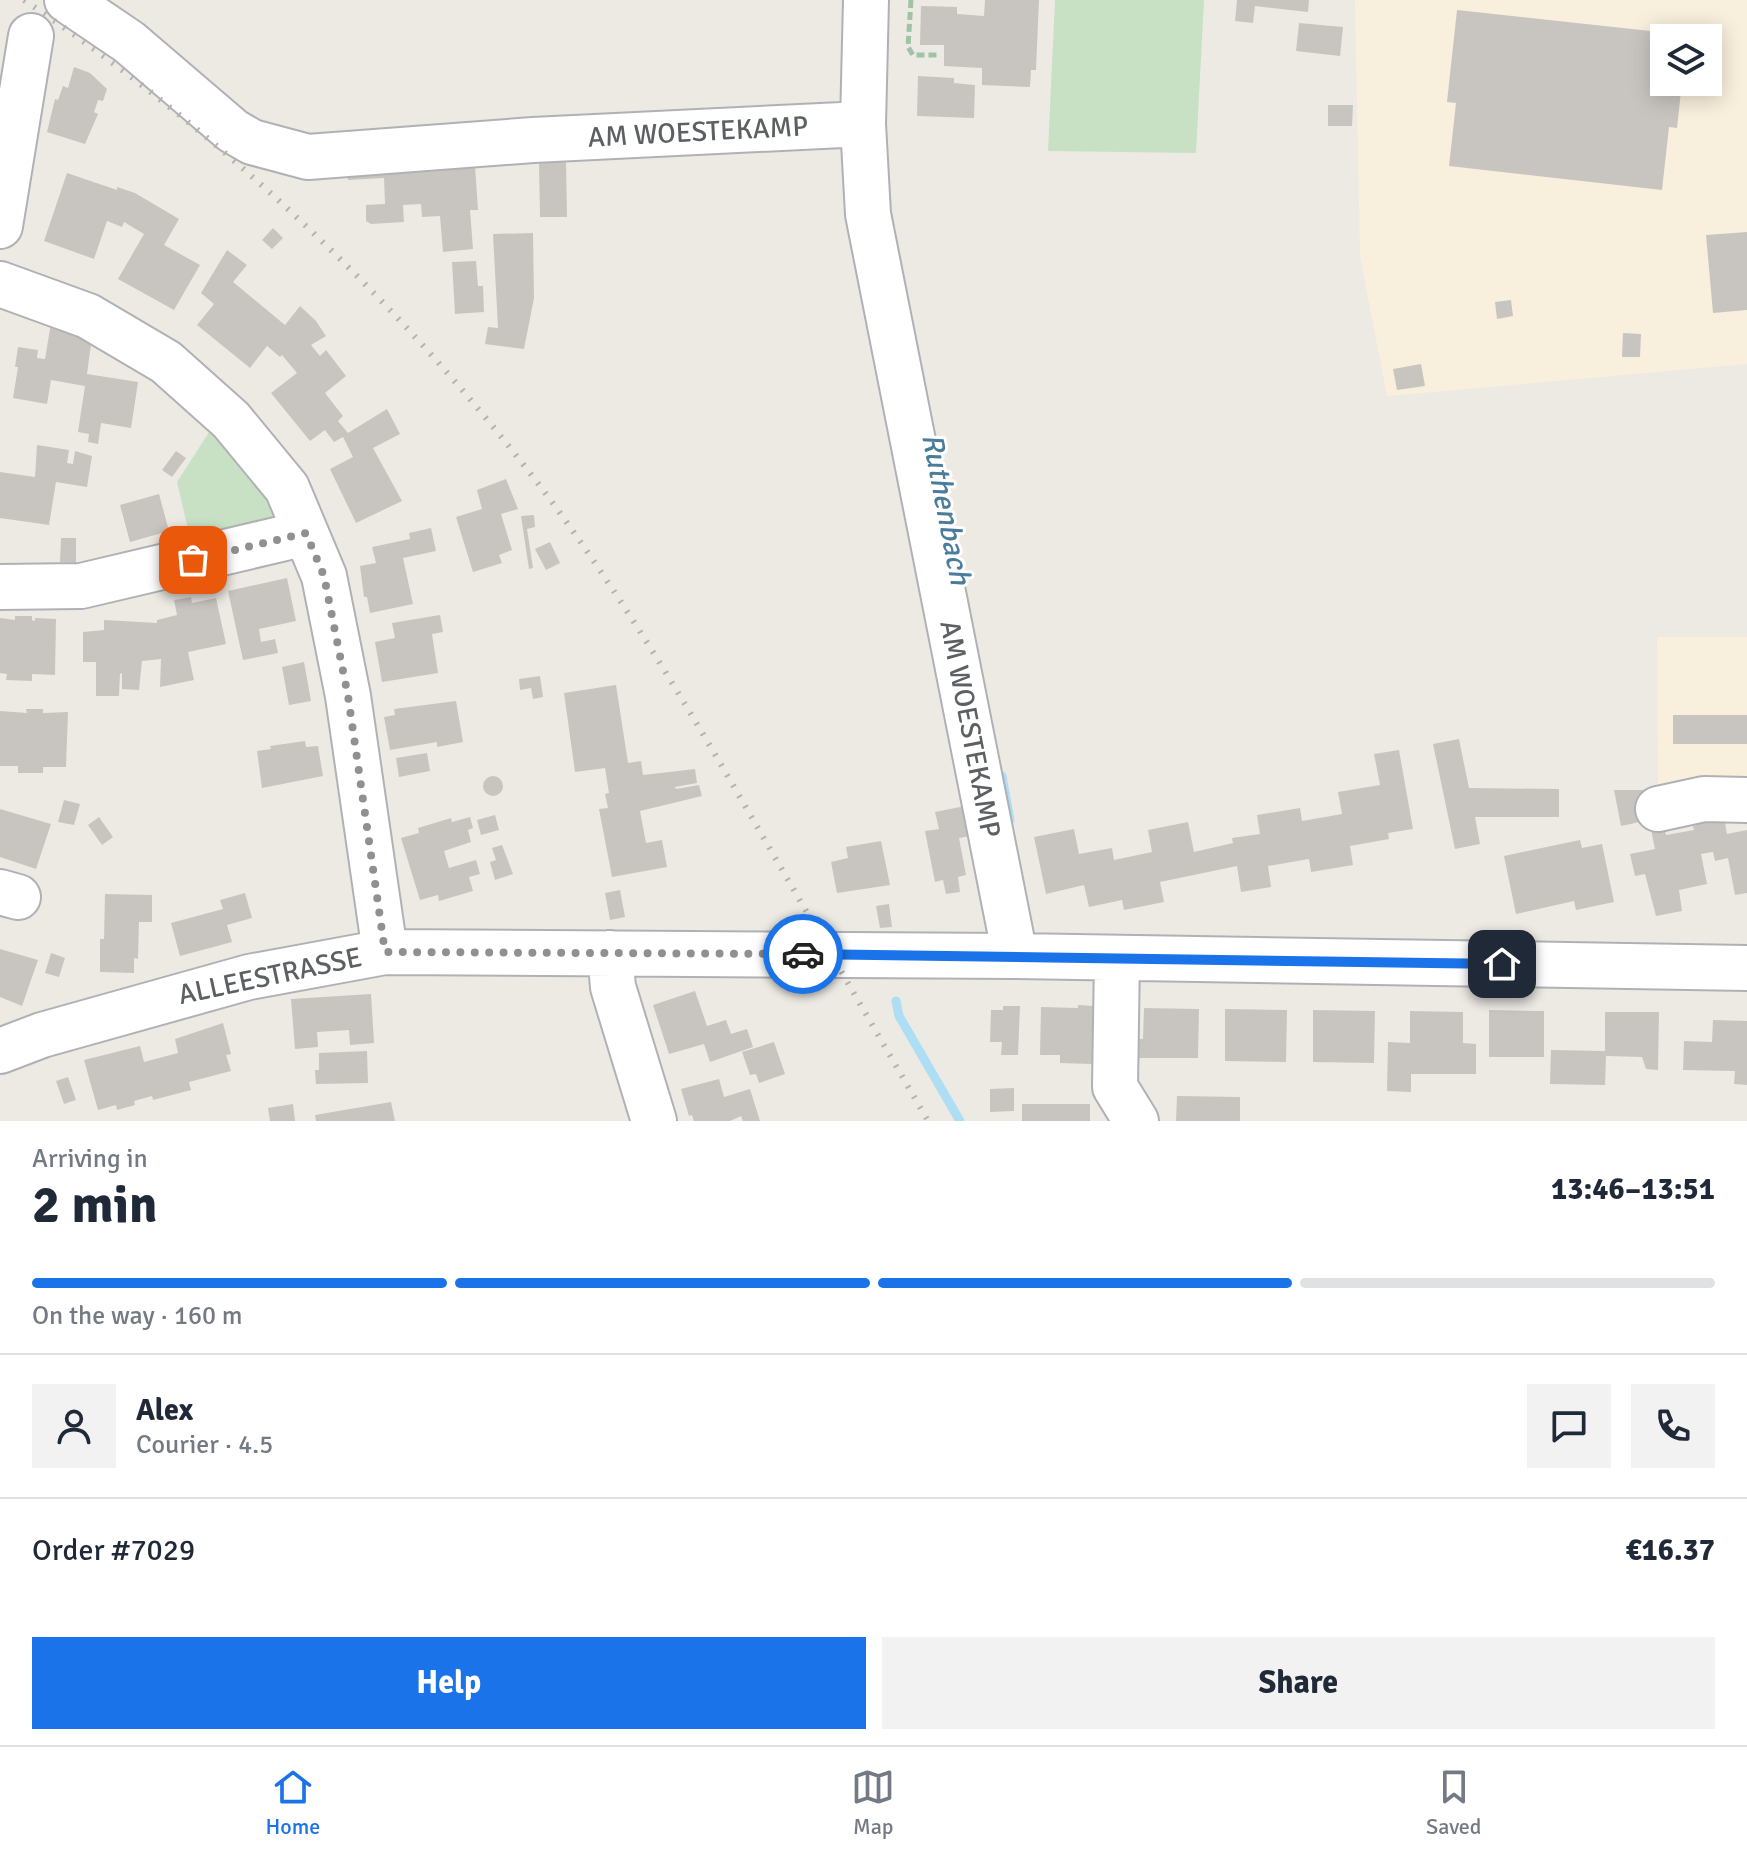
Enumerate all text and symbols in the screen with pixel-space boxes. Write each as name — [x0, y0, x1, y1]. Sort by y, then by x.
map controls — [1650, 24, 1722, 96]
button: layers — [1650, 24, 1722, 96]
street label: AM WOESTEKAMP — [587, 109, 809, 155]
water label: Ruthenbach — [913, 430, 979, 588]
pin — [159, 526, 227, 594]
icon: bag — [171, 538, 215, 582]
street label: AM WOESTEKAMP — [932, 618, 1008, 840]
courier — [763, 914, 843, 994]
pin — [1468, 930, 1536, 998]
icon: car — [781, 932, 825, 976]
street label: ALLEESTRASSE — [175, 940, 365, 1012]
icon: home — [1480, 942, 1524, 986]
text: Arriving in — [32, 1143, 148, 1175]
text: 13:46–13:51 — [1551, 1171, 1715, 1208]
text: 2 min — [32, 1173, 158, 1237]
text: On the way · 160 m — [32, 1300, 242, 1332]
button: person — [32, 1384, 116, 1468]
button: chat — [1527, 1384, 1611, 1468]
button: phone — [1631, 1384, 1715, 1468]
text: Alex — [136, 1392, 193, 1429]
text: Courier · 4.5 — [136, 1429, 273, 1461]
text: Order #7029 — [32, 1532, 195, 1569]
text: €16.37 — [1625, 1532, 1715, 1569]
button: Help — [32, 1637, 866, 1729]
button: Share — [882, 1637, 1715, 1729]
tab: Home — [265, 1765, 320, 1840]
tab: Map — [851, 1765, 895, 1840]
tab: Saved — [1426, 1765, 1482, 1840]

